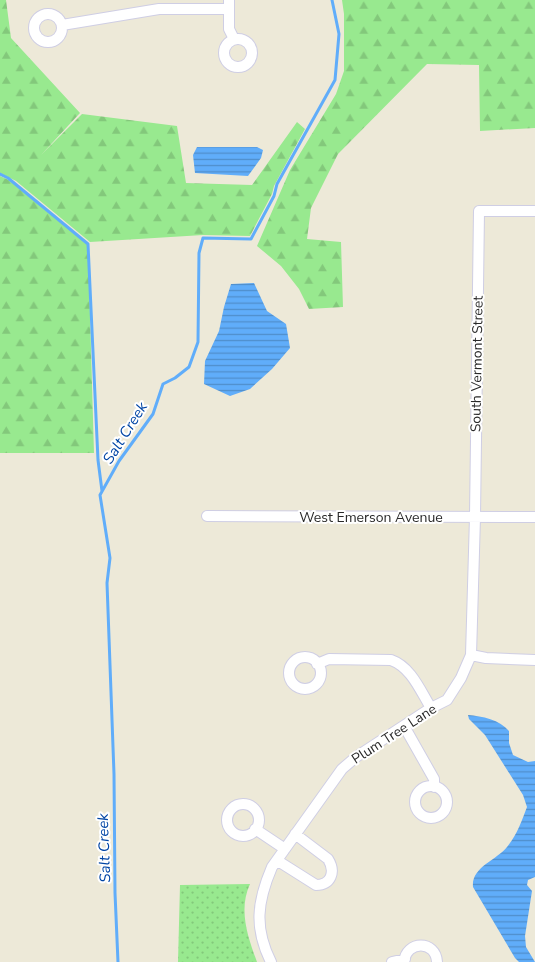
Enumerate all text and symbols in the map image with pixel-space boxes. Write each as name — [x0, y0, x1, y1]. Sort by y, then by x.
street label: South Vermont Street — [466, 296, 488, 432]
water label: Salt Creek — [98, 398, 152, 468]
street label: West Emerson Avenue — [299, 508, 443, 527]
street label: Plum Tree Lane — [348, 699, 440, 769]
water label: Salt Creek — [93, 812, 115, 883]

